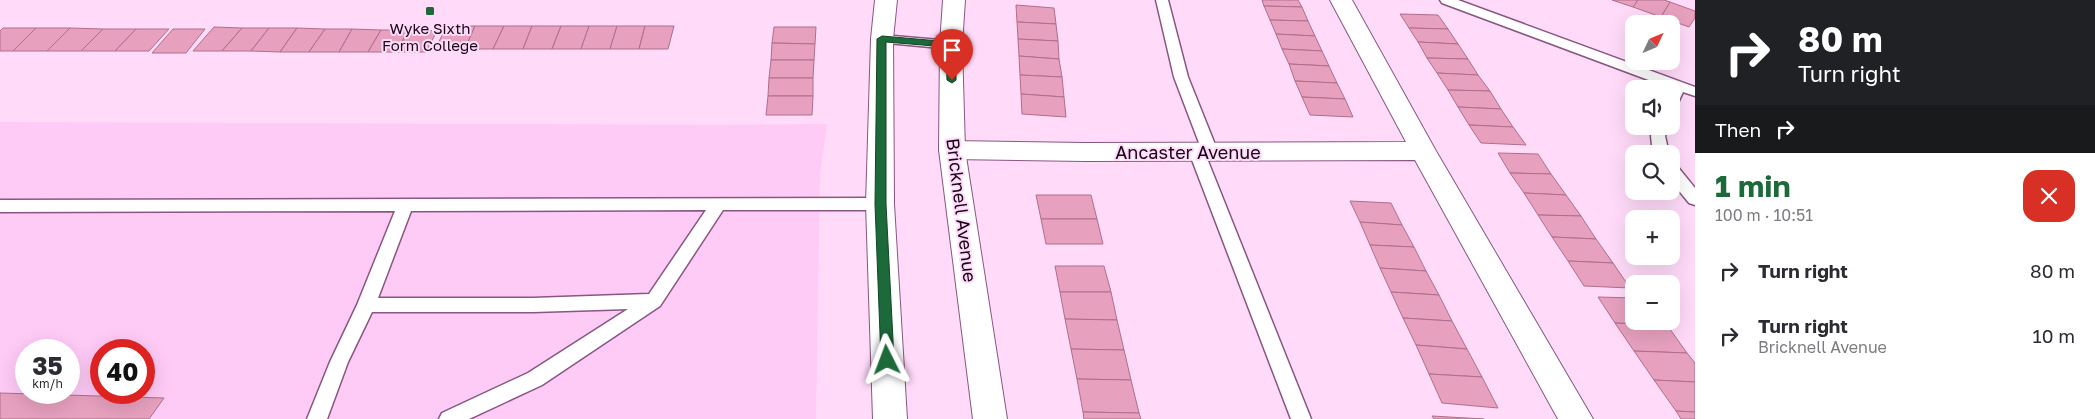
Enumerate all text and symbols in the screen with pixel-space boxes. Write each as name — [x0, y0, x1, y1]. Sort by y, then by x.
marker: Wyke Sixth Form College — [424, 5, 436, 17]
north arrow — [1625, 15, 1680, 70]
map controls — [1625, 15, 1680, 330]
text: 80 m — [1798, 18, 1883, 60]
place label: Wyke Sixth Form College — [382, 19, 478, 54]
icon: right — [1715, 20, 1780, 85]
pin — [931, 29, 973, 80]
icon: arrive — [938, 36, 966, 64]
text: Turn right — [1798, 60, 1901, 87]
button: sound — [1625, 80, 1680, 135]
icon: right — [1771, 115, 1799, 143]
text: Then — [1715, 118, 1761, 141]
street label: Bricknell Avenue — [942, 137, 982, 283]
street label: Ancaster Avenue — [1115, 141, 1261, 163]
button: search — [1625, 145, 1680, 200]
text: 1 min — [1715, 168, 1791, 204]
button: close — [2023, 170, 2075, 222]
text: 100 m · 10:51 — [1715, 205, 1813, 225]
button: + — [1625, 210, 1680, 265]
icon: right — [1715, 257, 1743, 285]
text: Turn right — [1758, 259, 1848, 282]
text: 80 m — [2030, 259, 2075, 282]
button: − — [1625, 275, 1680, 330]
text: Turn right — [1758, 314, 1848, 337]
icon: right — [1715, 322, 1743, 350]
text: 10 m — [2032, 324, 2075, 347]
position arrow — [860, 333, 912, 385]
text: Bricknell Avenue — [1758, 337, 1887, 357]
speed limit sign: 40 — [90, 339, 155, 404]
text: 35 — [32, 350, 63, 381]
text: km/h — [32, 376, 63, 391]

